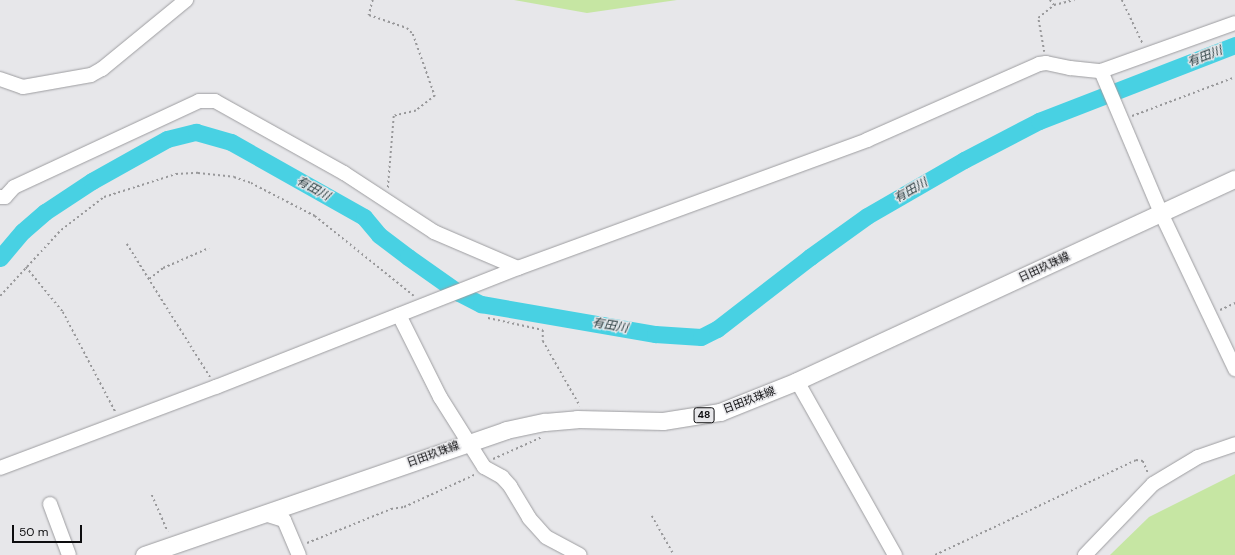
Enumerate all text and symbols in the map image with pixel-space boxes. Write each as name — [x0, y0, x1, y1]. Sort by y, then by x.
water label: 有田川 — [1186, 44, 1224, 70]
water label: 有田川 — [294, 174, 332, 204]
water label: 有田川 — [892, 176, 930, 206]
street label: 日田玖珠線 — [1016, 249, 1072, 285]
water label: 有田川 — [591, 316, 629, 336]
street label: 日田玖珠線 — [721, 384, 777, 416]
road number: 48 — [693, 407, 715, 423]
street label: 日田玖珠線 — [405, 438, 461, 470]
scale bar — [14, 517, 84, 543]
text: 50 m — [19, 524, 48, 540]

